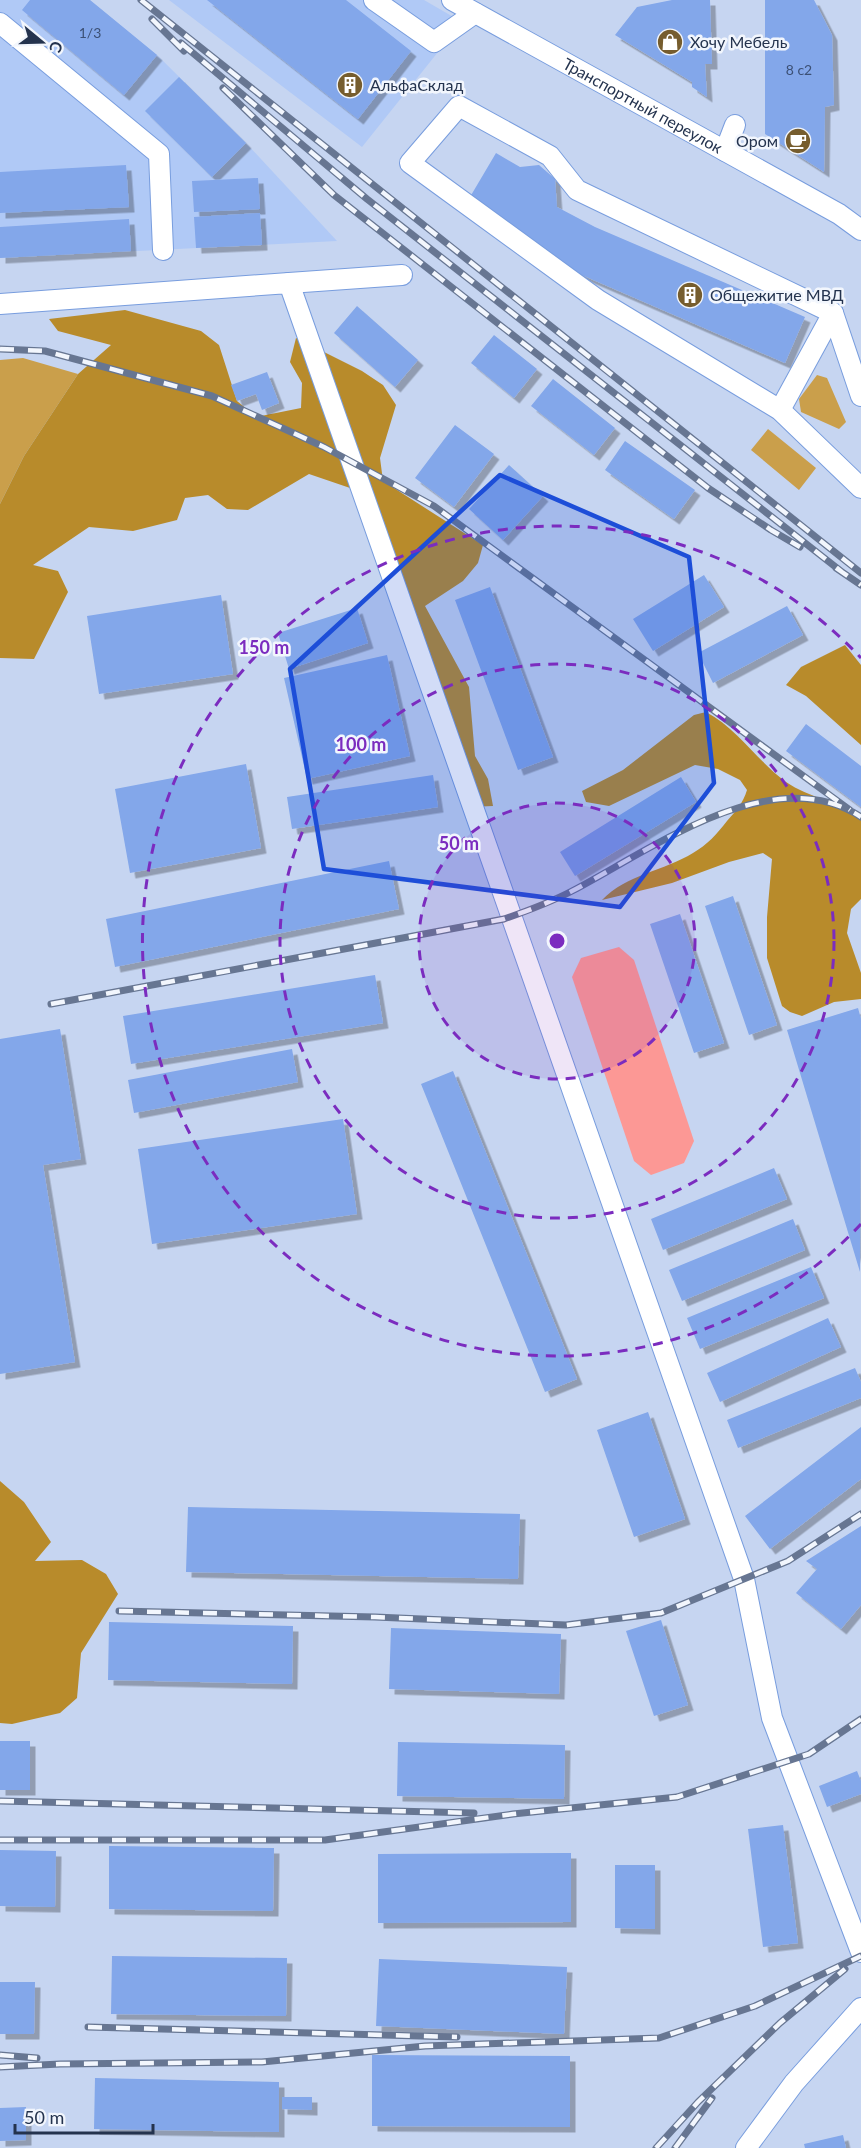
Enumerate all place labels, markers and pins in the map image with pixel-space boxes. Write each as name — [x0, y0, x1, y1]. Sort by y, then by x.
shop icon: Хочу Мебель — [655, 27, 685, 57]
place label: Хочу Мебель — [690, 32, 788, 51]
building icon: АльфаСклад — [335, 70, 365, 100]
place label: АльфаСклад — [370, 75, 463, 94]
cafe icon: Ором — [783, 126, 813, 156]
place label: Ором — [736, 131, 778, 150]
building icon: Общежитие МВД — [675, 280, 705, 310]
place label: Общежитие МВД — [710, 285, 844, 304]
centre of rings — [547, 931, 567, 951]

